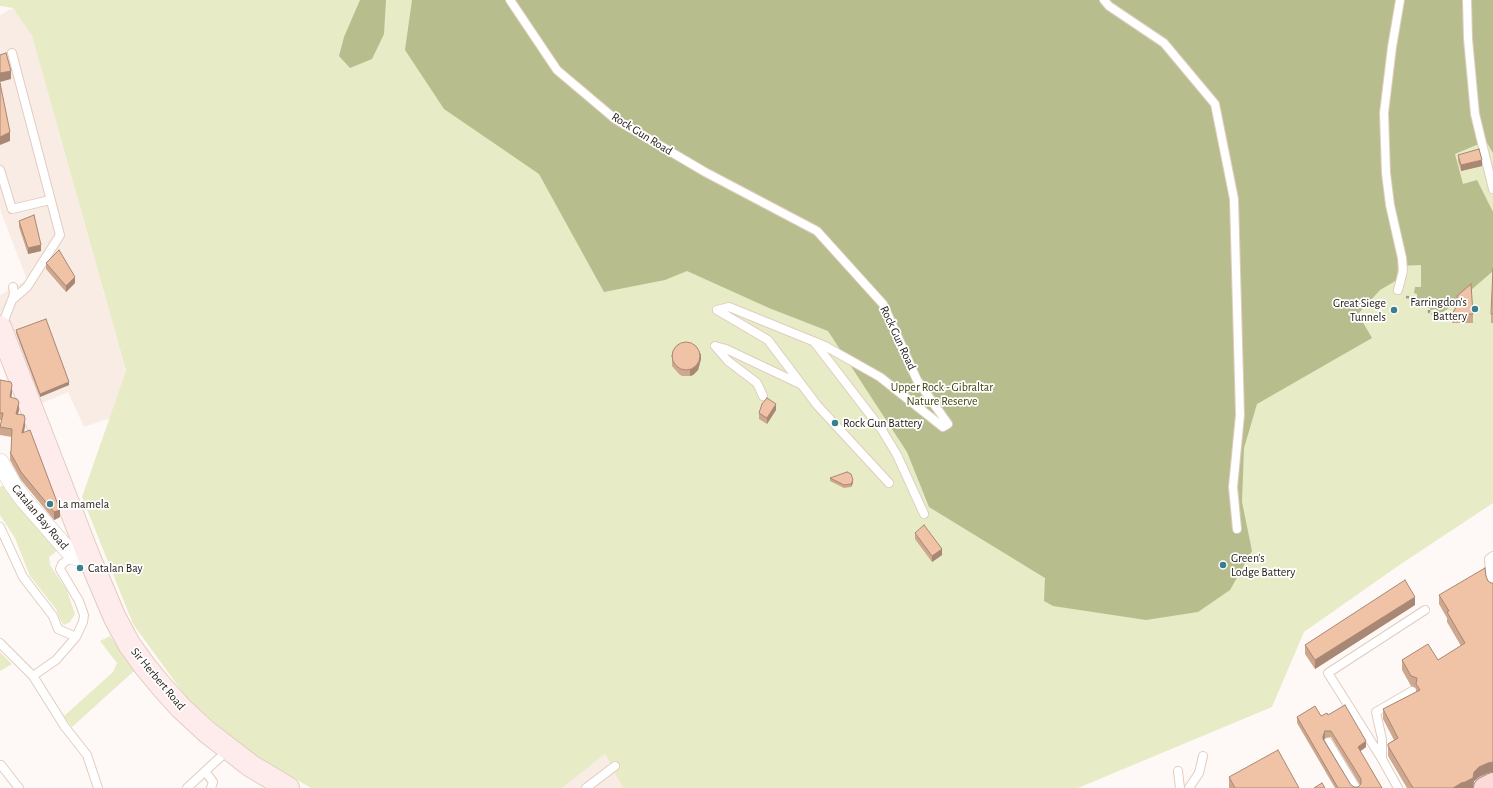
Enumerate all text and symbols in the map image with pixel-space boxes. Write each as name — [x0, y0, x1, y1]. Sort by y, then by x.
street label: Rock Gun Road — [609, 110, 675, 158]
place label: Farringdon's Battery — [1410, 295, 1467, 323]
place label: Great Siege Tunnels — [1333, 296, 1386, 324]
street label: Rock Gun Road — [877, 304, 919, 372]
marker: Farringdon's Battery — [1470, 304, 1480, 314]
marker: Great Siege Tunnels — [1389, 305, 1399, 315]
park label: Upper Rock - Gibraltar Nature Reserve — [891, 380, 993, 408]
place label: Rock Gun Battery — [843, 416, 922, 430]
marker: Rock Gun Battery — [830, 418, 840, 428]
street label: Catalan Bay Road — [9, 482, 71, 552]
place label: La mamela — [58, 497, 109, 511]
marker: La mamela — [45, 499, 55, 509]
place label: Green's Lodge Battery — [1231, 551, 1295, 579]
marker: Green's Lodge Battery — [1218, 560, 1228, 570]
place label: Catalan Bay — [88, 561, 143, 575]
marker: Catalan Bay — [75, 563, 85, 573]
street label: Sir Herbert Road — [128, 645, 188, 713]

